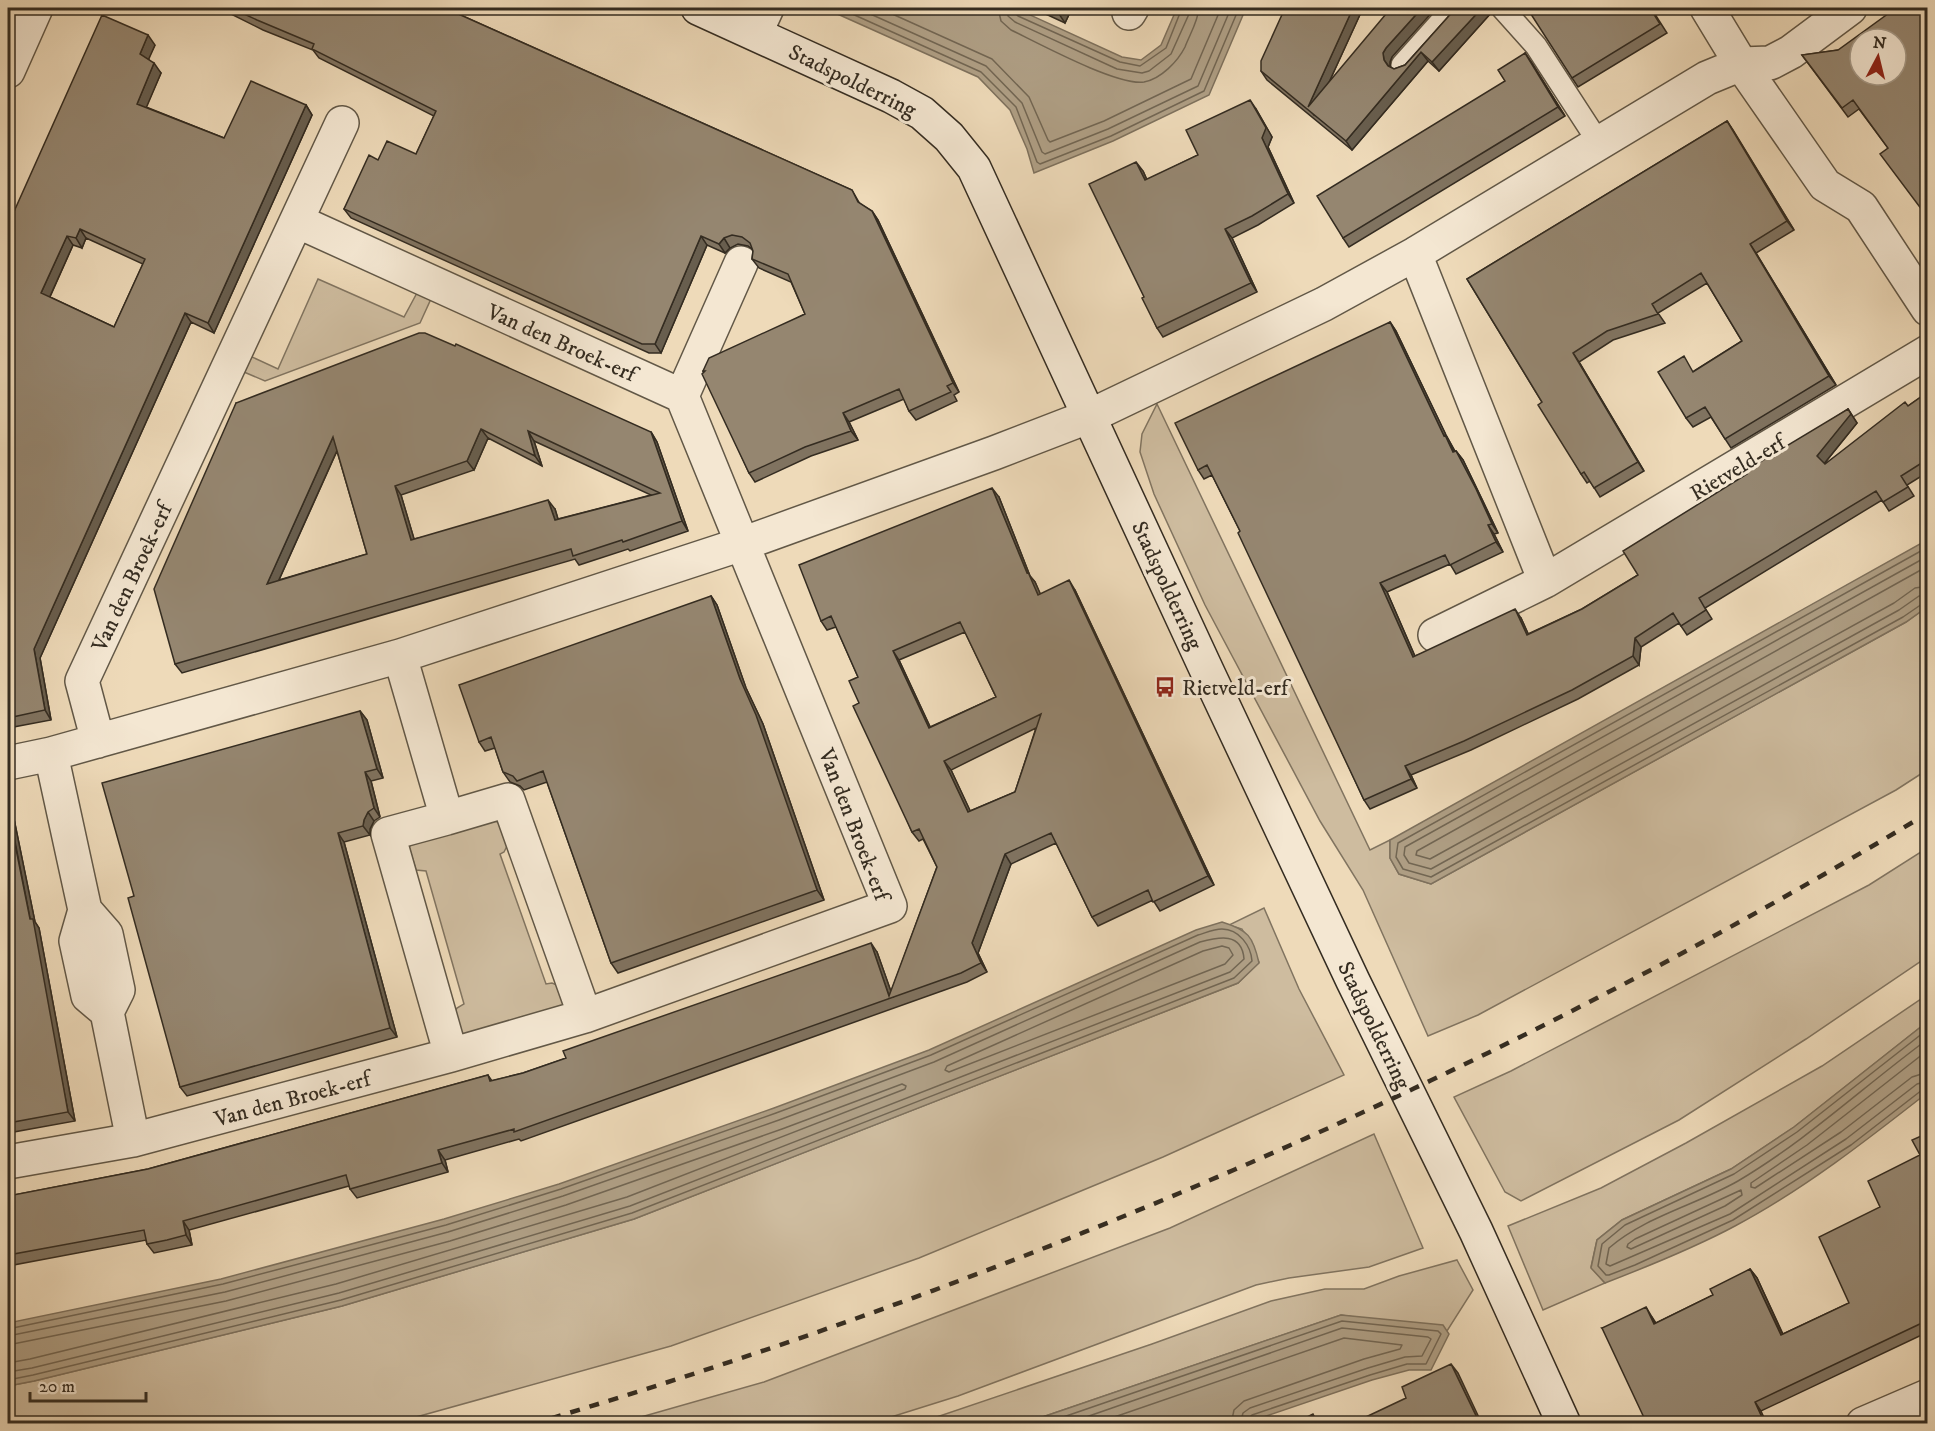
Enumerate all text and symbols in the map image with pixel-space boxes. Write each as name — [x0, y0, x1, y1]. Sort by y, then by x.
north arrow — [1848, 27, 1908, 87]
text: N — [1872, 32, 1887, 54]
street label: Stadspolderring — [784, 39, 921, 124]
street label: Van den Broek-erf — [482, 298, 644, 390]
street label: Rietveld-erf — [1685, 427, 1794, 507]
street label: Van den Broek-erf — [86, 496, 180, 657]
street label: Stadspolderring — [1125, 517, 1208, 655]
bus stop icon: Rietveld-erf — [1153, 675, 1177, 699]
place label: Rietveld-erf — [1182, 675, 1292, 702]
street label: Van den Broek-erf — [812, 744, 896, 908]
street label: Stadspolderring — [1331, 957, 1416, 1094]
street label: Van den Broek-erf — [210, 1065, 377, 1133]
scale bar — [30, 1365, 146, 1403]
text: 20 m — [39, 1376, 75, 1398]

